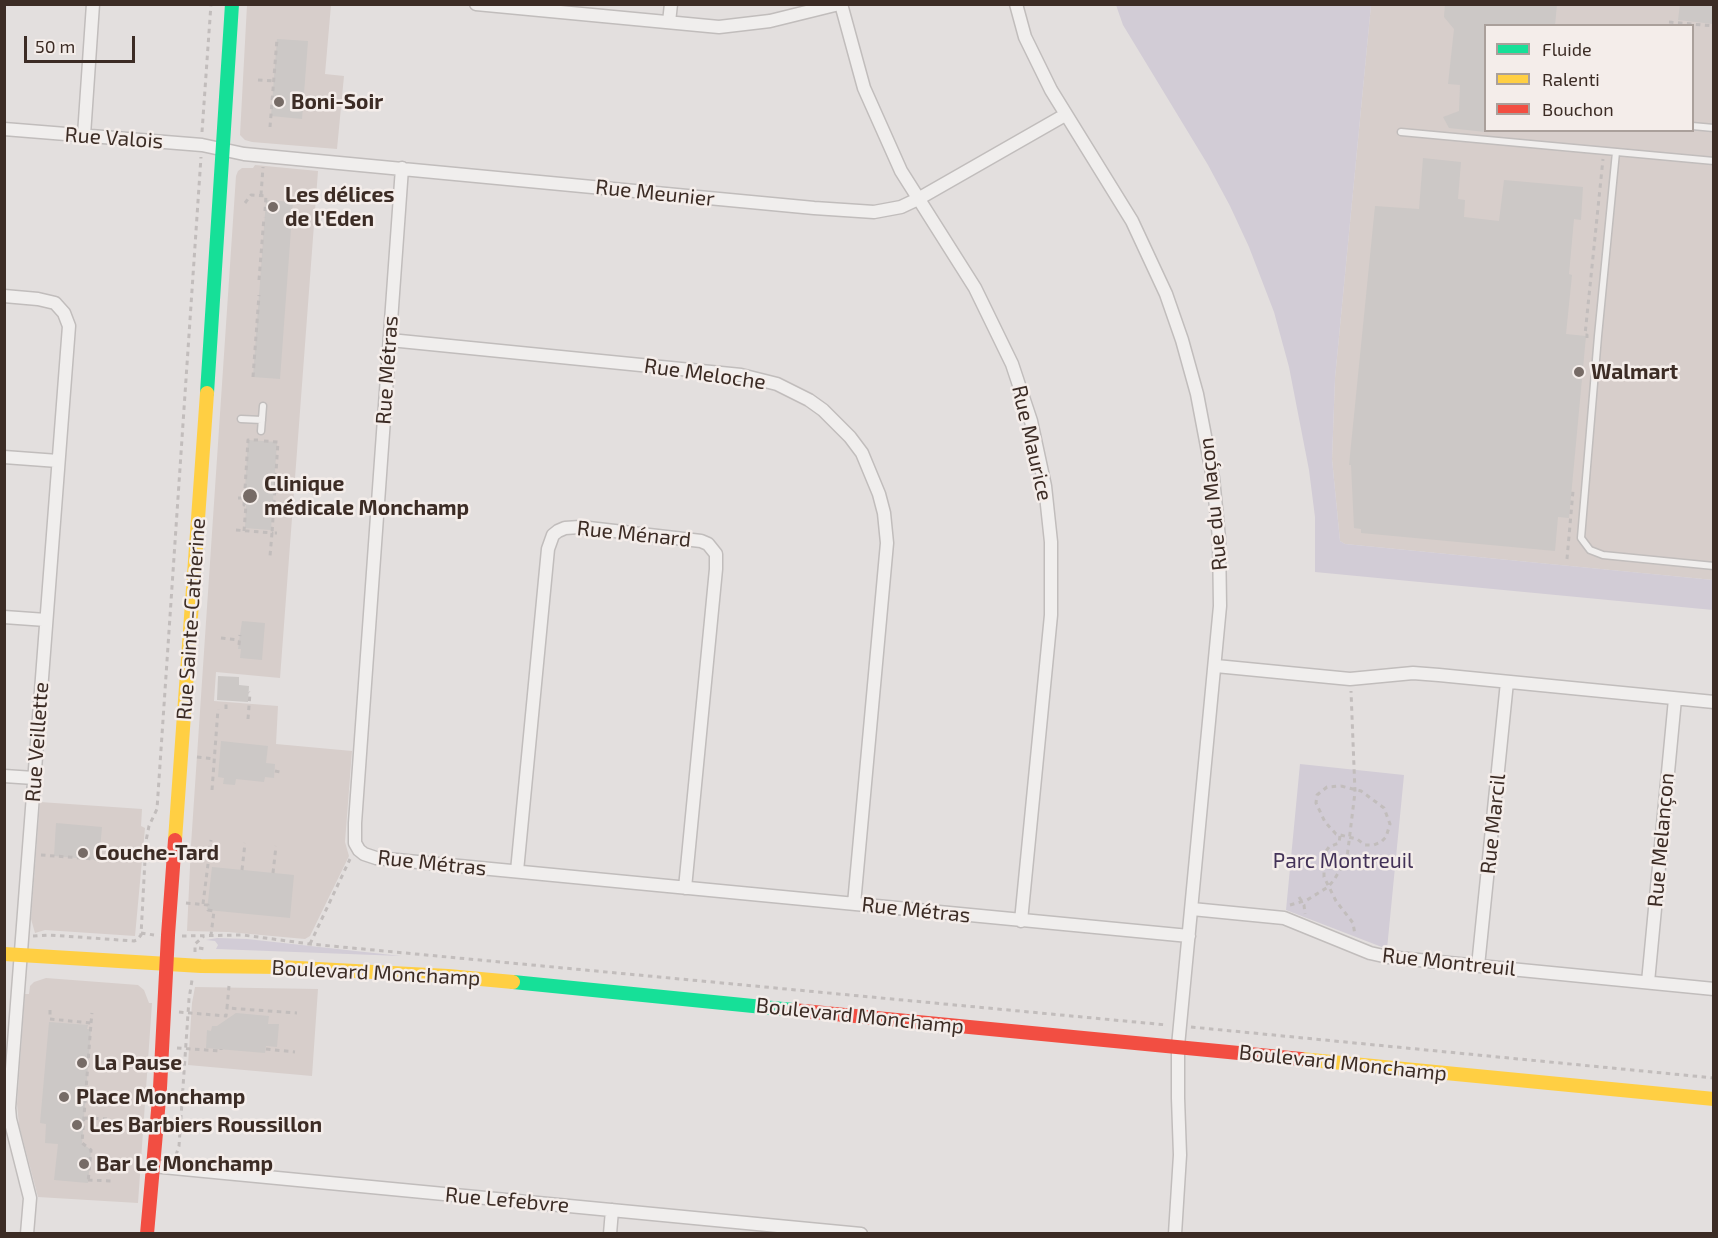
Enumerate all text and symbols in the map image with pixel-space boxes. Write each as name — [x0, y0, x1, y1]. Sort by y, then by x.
scale bar — [27, 24, 138, 62]
legend — [1484, 24, 1694, 132]
text: 50 m — [35, 35, 75, 57]
text: Fluide — [1542, 38, 1592, 60]
text: Ralenti — [1542, 68, 1600, 90]
place label: Boni-Soir — [291, 89, 383, 115]
marker: Boni-Soir — [272, 95, 286, 109]
text: Bouchon — [1542, 98, 1614, 120]
street label: Rue Valois — [64, 122, 164, 154]
street label: Rue Meunier — [594, 174, 716, 212]
place label: Les délices de l'Eden — [285, 182, 394, 232]
marker: Les délices de l'Eden — [266, 200, 280, 214]
street label: Rue Métras — [371, 315, 403, 425]
street label: Rue Meloche — [643, 353, 767, 395]
place label: Walmart — [1591, 359, 1678, 385]
marker: Walmart — [1572, 365, 1586, 379]
street label: Rue Maurice — [1006, 383, 1058, 503]
street label: Rue du Maçon — [1193, 436, 1233, 572]
place label: Clinique médicale Monchamp — [264, 471, 469, 521]
marker: Clinique médicale Monchamp — [241, 487, 259, 505]
street label: Rue Ménard — [576, 515, 692, 553]
street label: Rue Sainte-Catherine — [171, 517, 211, 721]
street label: Rue Veillette — [20, 681, 54, 803]
street label: Rue Melançon — [1643, 772, 1679, 908]
street label: Rue Marcil — [1475, 773, 1511, 875]
place label: Couche-Tard — [95, 840, 219, 866]
street label: Rue Métras — [376, 845, 488, 881]
marker: Couche-Tard — [76, 846, 90, 860]
park label: Parc Montreuil — [1273, 848, 1413, 874]
street label: Rue Métras — [860, 892, 972, 928]
street label: Rue Montreuil — [1381, 942, 1517, 982]
street label: Boulevard Monchamp — [271, 955, 481, 991]
street label: Boulevard Monchamp — [755, 993, 965, 1039]
street label: Boulevard Monchamp — [1238, 1040, 1448, 1086]
place label: La Pause — [94, 1050, 182, 1076]
marker: La Pause — [75, 1056, 89, 1070]
place label: Place Monchamp — [76, 1084, 245, 1110]
marker: Place Monchamp — [57, 1090, 71, 1104]
place label: Les Barbiers Roussillon — [89, 1112, 322, 1138]
marker: Les Barbiers Roussillon — [70, 1118, 84, 1132]
place label: Bar Le Monchamp — [96, 1151, 273, 1177]
marker: Bar Le Monchamp — [77, 1157, 91, 1171]
street label: Rue Lefebvre — [444, 1182, 570, 1218]

